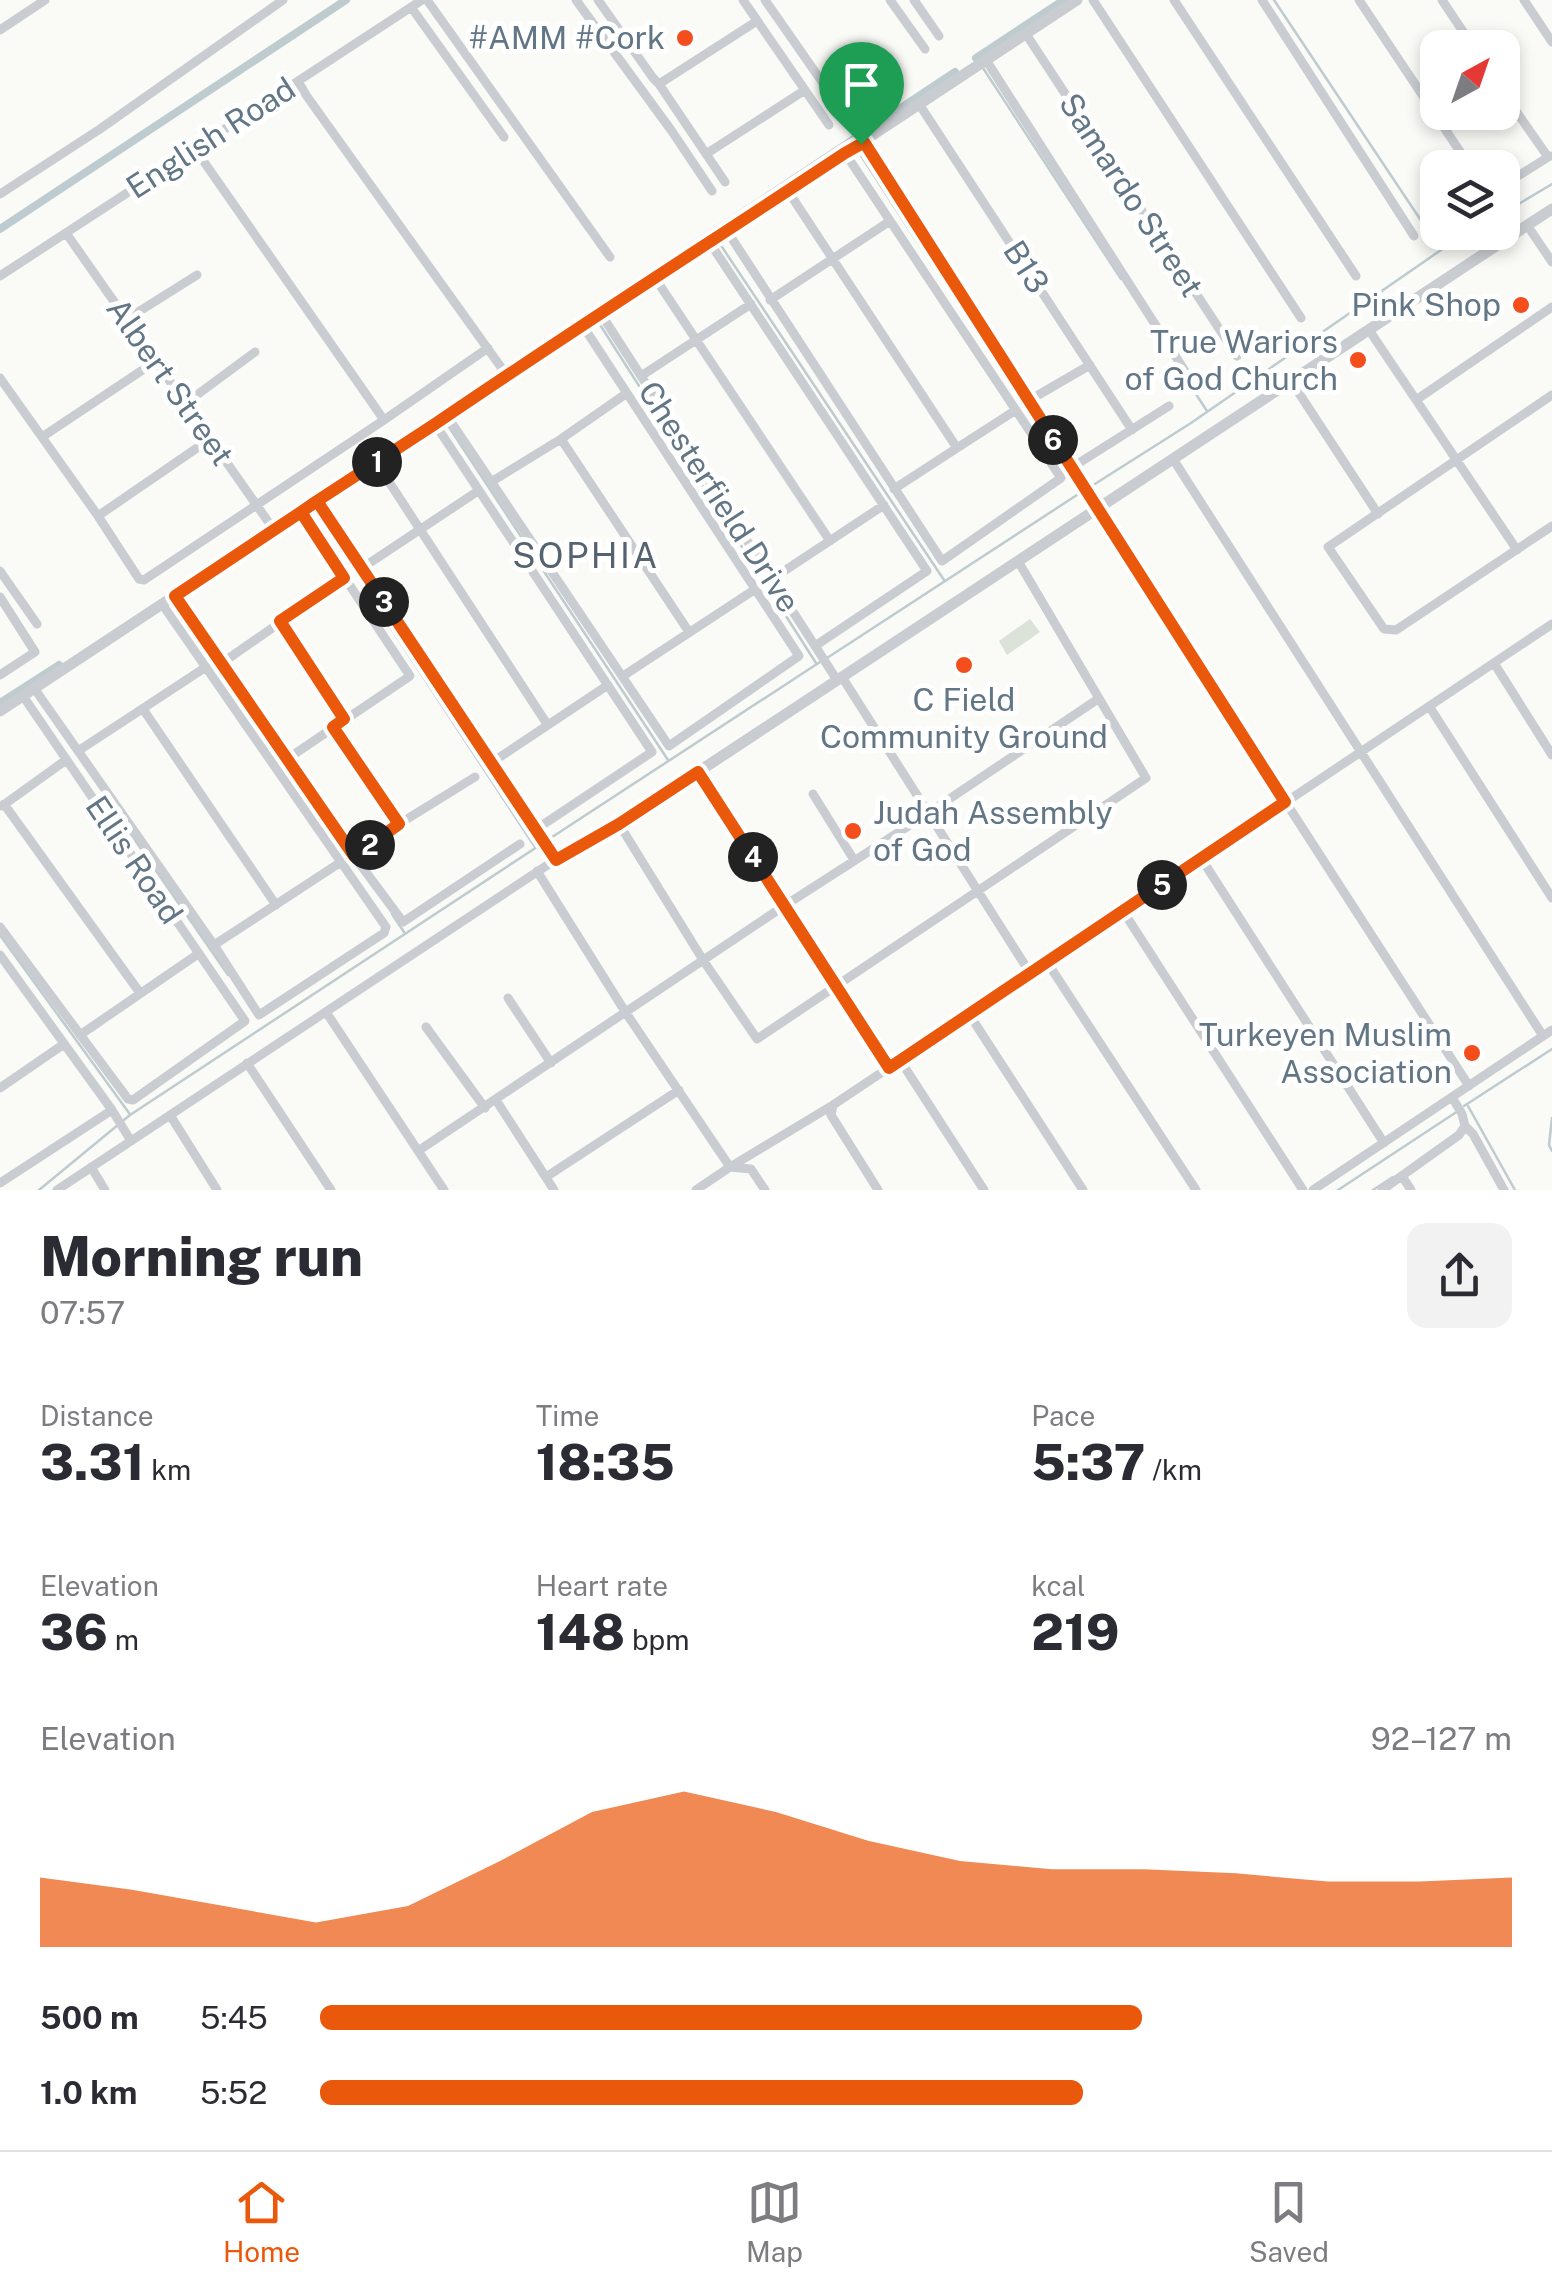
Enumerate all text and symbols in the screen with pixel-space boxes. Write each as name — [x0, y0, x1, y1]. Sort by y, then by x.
place label: #AMM #Cork — [469, 19, 665, 56]
marker: #AMM #Cork — [674, 27, 696, 49]
north arrow — [1420, 30, 1520, 130]
map controls — [1420, 30, 1520, 250]
pin — [819, 42, 904, 145]
icon: arrive — [834, 57, 889, 112]
street label: English Road — [120, 69, 302, 206]
street label: Samardo Street — [1052, 86, 1211, 303]
button: layers — [1420, 150, 1520, 250]
street label: B13 — [996, 234, 1057, 300]
place label: Pink Shop — [1351, 286, 1501, 323]
street label: Albert Street — [99, 291, 242, 472]
marker: Pink Shop — [1510, 294, 1532, 316]
place label: True Wariors of God Church — [1125, 323, 1338, 397]
marker: True Wariors of God Church — [1347, 349, 1369, 371]
street label: Chesterfield Drive — [631, 374, 808, 619]
pin: 6 — [1028, 415, 1078, 465]
text: 6 — [1044, 423, 1062, 456]
pin: 1 — [352, 437, 402, 487]
text: 1 — [371, 445, 383, 478]
district label: SOPHIA — [512, 535, 660, 576]
pin: 3 — [359, 577, 409, 627]
text: 3 — [375, 585, 393, 618]
marker: C Field Community Ground — [953, 654, 975, 676]
place label: C Field Community Ground — [820, 681, 1108, 755]
street label: Ellis Road — [78, 789, 191, 930]
place label: Judah Assembly of God — [873, 794, 1113, 868]
pin: 2 — [345, 820, 395, 870]
marker: Judah Assembly of God — [842, 820, 864, 842]
text: 2 — [361, 828, 379, 861]
pin: 4 — [728, 832, 778, 882]
text: 4 — [744, 840, 762, 873]
pin: 5 — [1137, 860, 1187, 910]
text: 5 — [1153, 868, 1171, 901]
place label: Turkeyen Muslim Association — [1199, 1016, 1452, 1090]
marker: Turkeyen Muslim Association — [1461, 1042, 1483, 1064]
button: share — [1407, 1223, 1512, 1328]
text: Morning run — [40, 1224, 363, 1288]
text: 07:57 — [40, 1294, 125, 1331]
text: Distance — [40, 1399, 154, 1432]
text: Time — [536, 1399, 599, 1432]
text: Pace — [1031, 1399, 1095, 1432]
text: 3.31 — [40, 1432, 144, 1491]
text: 18:35 — [536, 1432, 675, 1491]
text: 5:37 — [1031, 1432, 1146, 1491]
text: km — [144, 1453, 191, 1486]
text: /km — [1146, 1453, 1202, 1486]
text: Elevation — [40, 1569, 159, 1602]
text: Heart rate — [536, 1569, 668, 1602]
text: kcal — [1031, 1569, 1085, 1602]
text: 36 — [40, 1602, 108, 1661]
text: 148 — [536, 1602, 625, 1661]
text: 219 — [1031, 1602, 1120, 1661]
text: m — [108, 1623, 139, 1656]
text: bpm — [625, 1623, 690, 1656]
text: Elevation — [40, 1720, 176, 1757]
text: 92–127 m — [1371, 1720, 1512, 1757]
text: 500 m — [40, 1999, 139, 2036]
text: 5:45 — [200, 1999, 268, 2036]
text: 1.0 km — [40, 2074, 137, 2111]
text: 5:52 — [200, 2074, 267, 2111]
tab: Home — [223, 2175, 300, 2268]
tab: Map — [746, 2175, 803, 2268]
tab: Saved — [1249, 2175, 1329, 2268]

